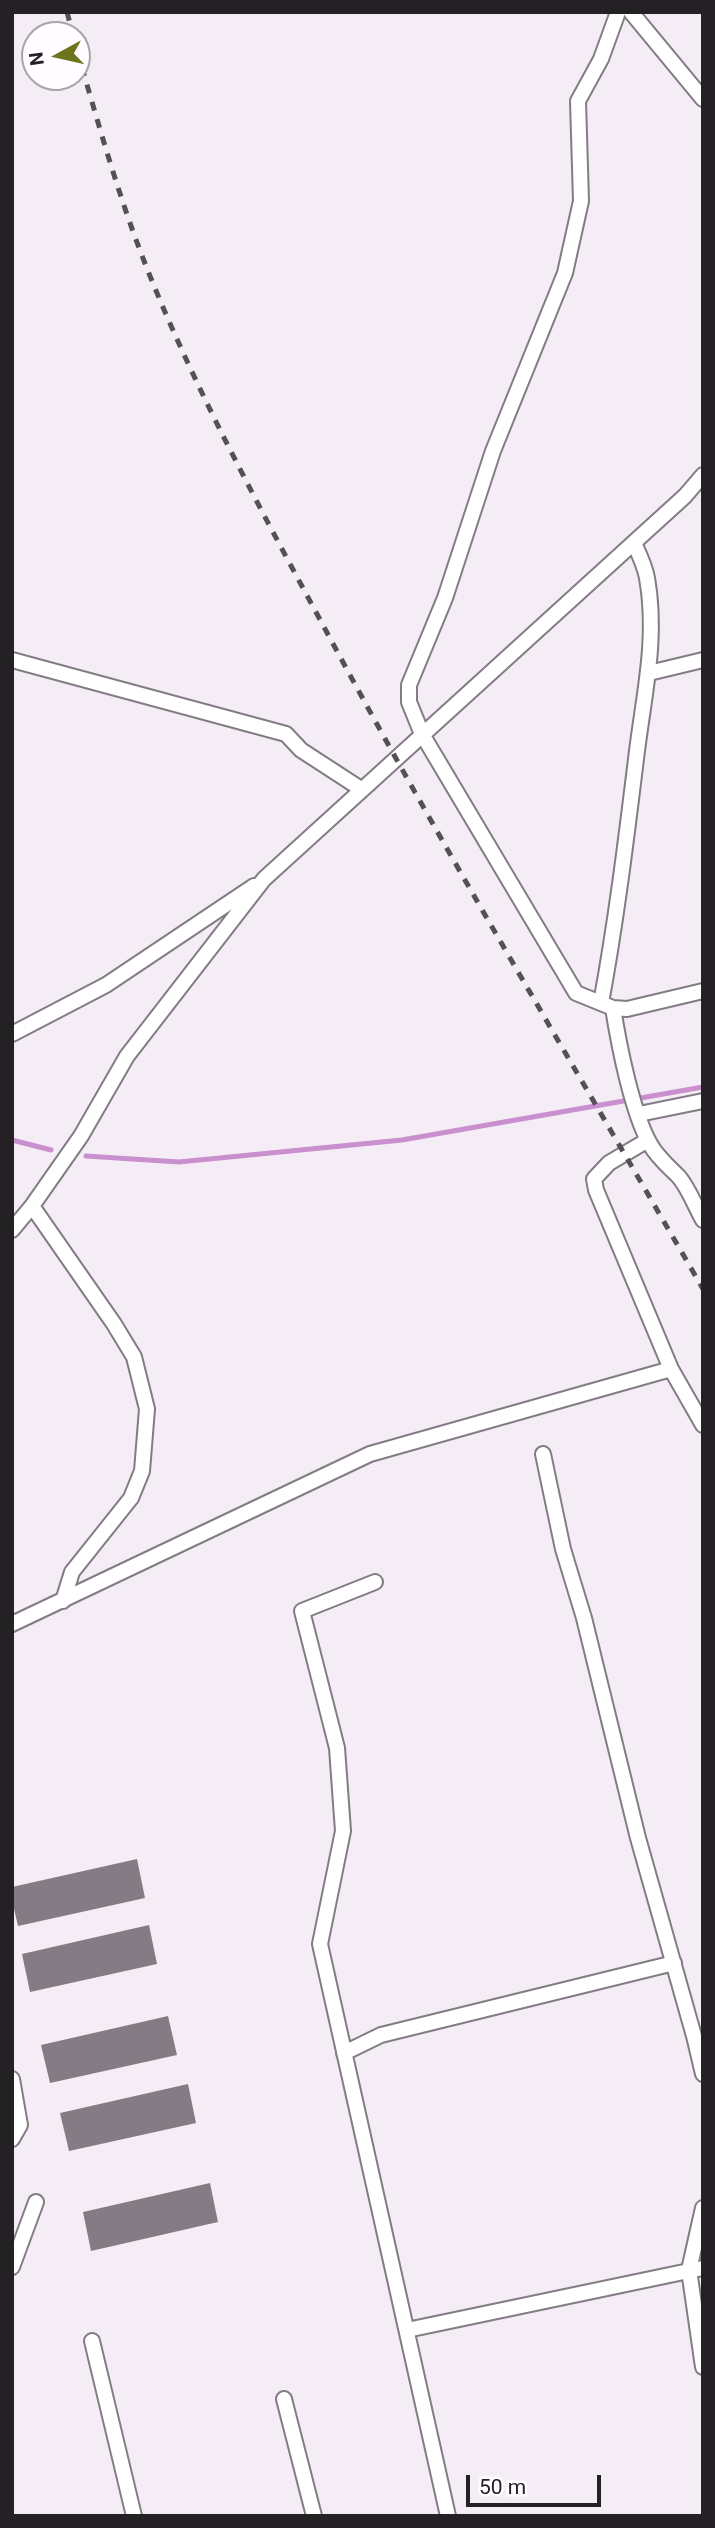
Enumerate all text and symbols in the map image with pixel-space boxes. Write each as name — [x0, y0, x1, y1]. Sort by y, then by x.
north arrow — [21, 21, 91, 91]
text: N — [24, 50, 49, 67]
scale bar — [470, 2462, 605, 2506]
text: 50 m — [479, 2475, 526, 2499]

